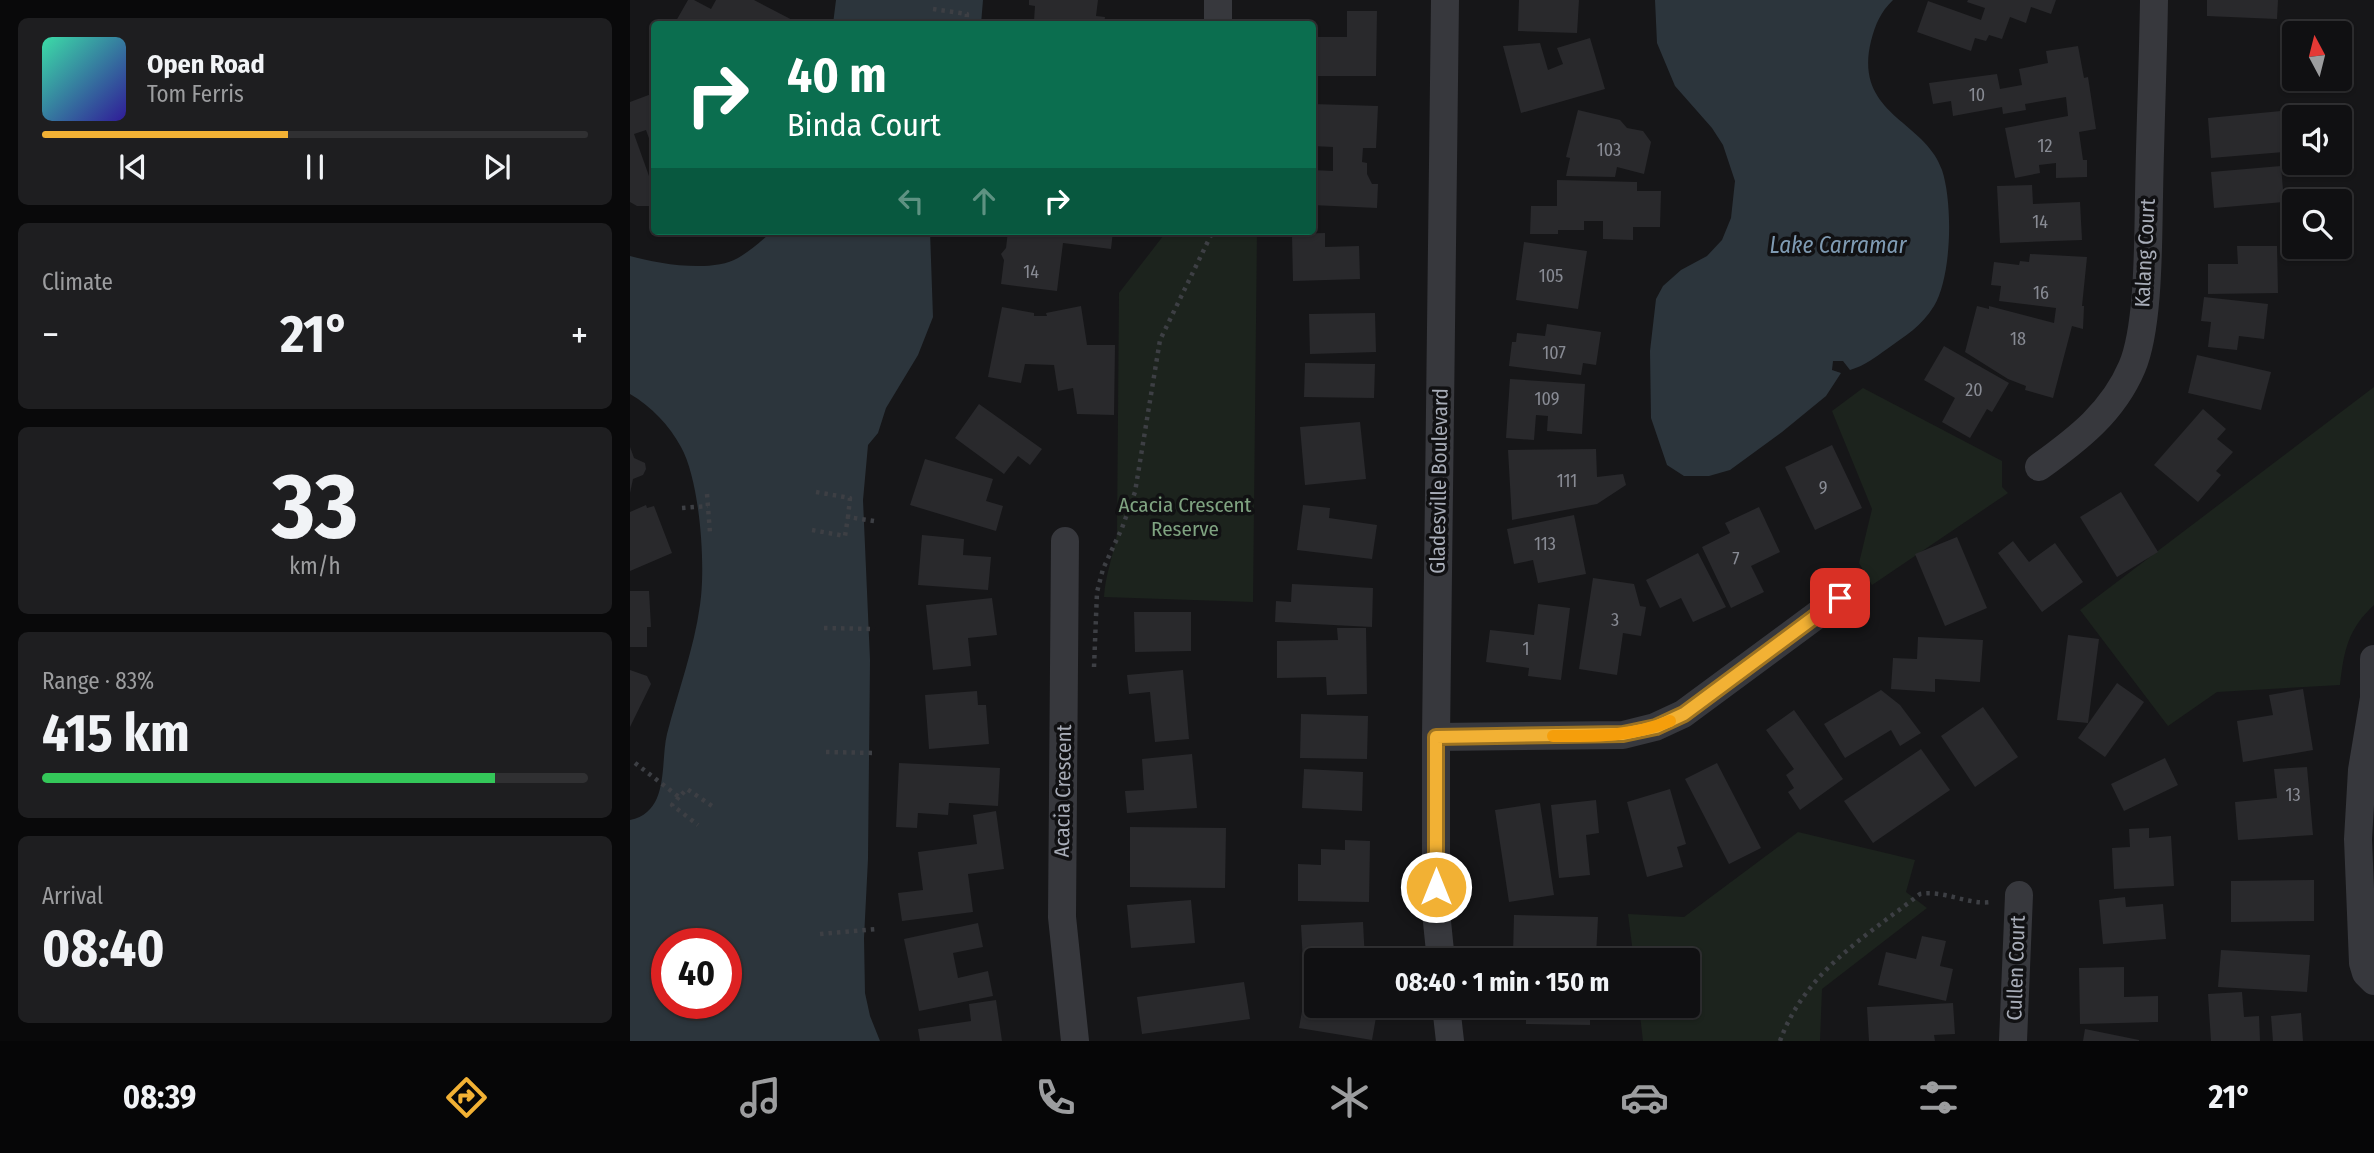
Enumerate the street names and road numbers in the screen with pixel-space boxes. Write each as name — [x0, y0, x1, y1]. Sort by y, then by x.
street label: Kalang Court — [2129, 198, 2161, 308]
street label: Gladesville Boulevard — [1424, 388, 1454, 574]
street label: Acacia Crescent — [1049, 724, 1077, 858]
street label: Cullen Court — [2001, 915, 2031, 1021]

